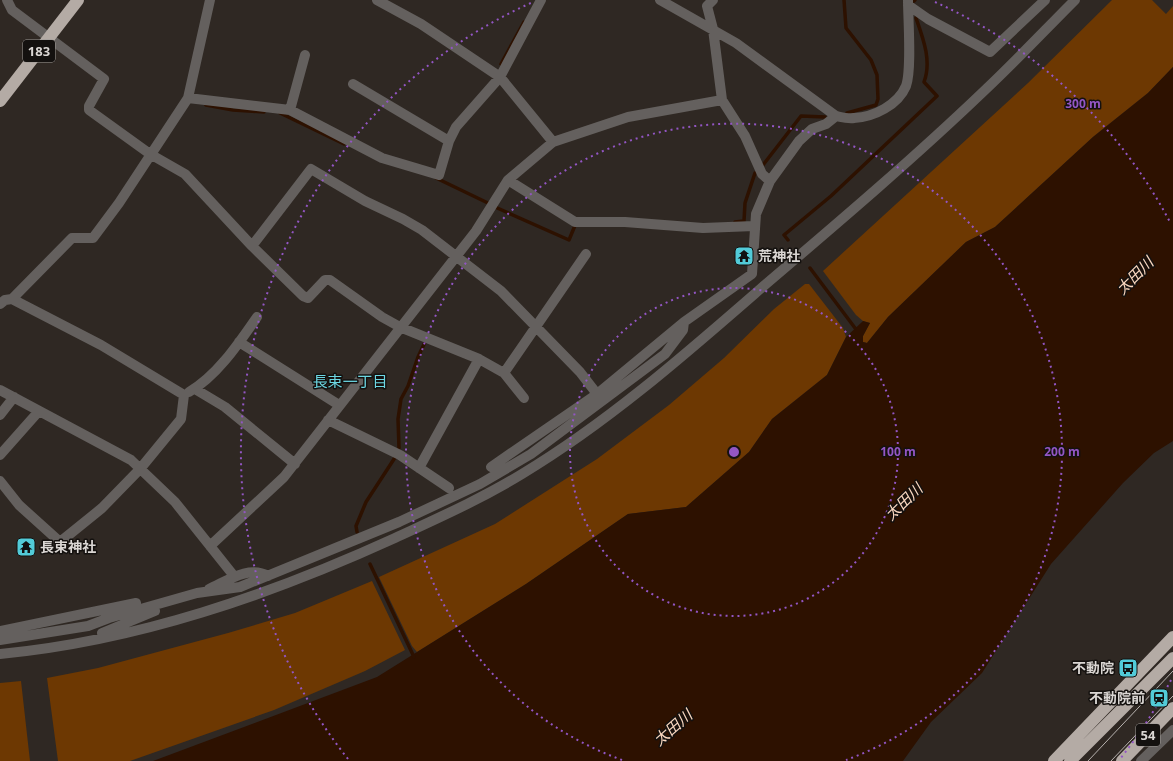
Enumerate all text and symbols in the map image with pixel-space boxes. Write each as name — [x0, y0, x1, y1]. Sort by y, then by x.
road number: 183 — [23, 40, 55, 62]
text: 300 m — [1065, 95, 1101, 112]
temple icon: 荒神社 — [733, 245, 755, 267]
place label: 荒神社 — [758, 246, 800, 265]
water label: 太田川 — [1111, 251, 1159, 298]
district label: 長束一丁目 — [312, 371, 388, 391]
text: 100 m — [880, 443, 916, 460]
text: 200 m — [1044, 443, 1080, 460]
centre of rings — [727, 445, 741, 459]
water label: 太田川 — [880, 477, 928, 524]
temple icon: 長束神社 — [15, 536, 37, 558]
place label: 長束神社 — [40, 537, 96, 556]
bus stop icon: 不動院 — [1117, 657, 1139, 679]
place label: 不動院 — [1072, 658, 1114, 677]
station icon: 不動院前 — [1148, 687, 1170, 709]
place label: 不動院前 — [1089, 688, 1145, 707]
water label: 太田川 — [649, 704, 697, 750]
road number: 54 — [1136, 724, 1160, 746]

